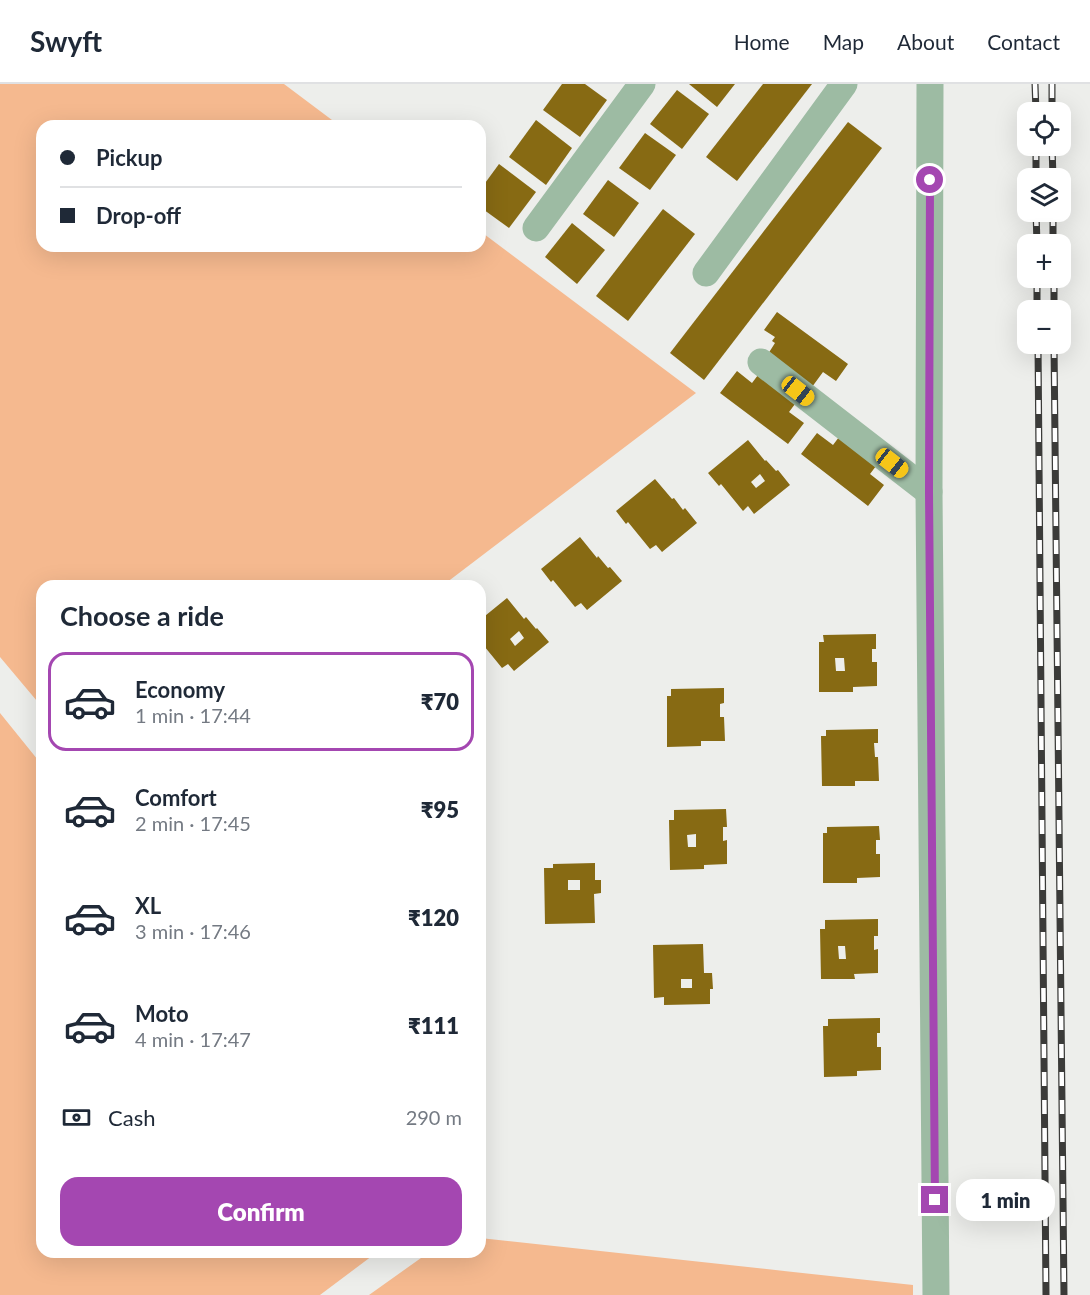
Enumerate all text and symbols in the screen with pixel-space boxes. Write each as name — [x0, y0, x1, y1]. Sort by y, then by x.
text: Swyft — [30, 24, 102, 58]
text: Home — [734, 29, 790, 54]
text: Map — [823, 29, 864, 54]
text: About — [897, 29, 954, 54]
text: Contact — [987, 29, 1060, 54]
map controls — [1017, 102, 1071, 354]
button: locate — [1017, 102, 1071, 156]
text: Pickup — [96, 144, 162, 171]
route start — [916, 166, 943, 193]
button: layers — [1017, 168, 1071, 222]
text: Drop-off — [96, 202, 181, 229]
button: + — [1017, 234, 1071, 288]
button: − — [1017, 300, 1071, 354]
car — [778, 373, 818, 409]
car — [872, 445, 912, 481]
text: Choose a ride — [60, 599, 224, 632]
icon: car — [63, 675, 117, 729]
text: Economy — [135, 676, 225, 703]
text: ₹70 — [421, 688, 459, 715]
text: 1 min · 17:44 — [135, 703, 251, 727]
icon: car — [63, 783, 117, 837]
text: Comfort — [135, 784, 217, 811]
text: ₹95 — [421, 796, 459, 823]
text: 2 min · 17:45 — [135, 811, 251, 835]
icon: car — [63, 891, 117, 945]
text: XL — [135, 892, 161, 919]
text: ₹120 — [408, 904, 459, 931]
text: 3 min · 17:46 — [135, 919, 251, 943]
icon: car — [63, 999, 117, 1053]
text: Moto — [135, 1000, 189, 1027]
text: ₹111 — [408, 1012, 459, 1039]
text: 4 min · 17:47 — [135, 1027, 251, 1051]
icon: cash — [60, 1101, 93, 1134]
text: Cash — [108, 1104, 155, 1131]
text: 290 m — [406, 1105, 462, 1129]
button: Confirm — [60, 1177, 462, 1246]
callout: 1 min — [956, 1179, 1055, 1221]
route end — [921, 1186, 948, 1213]
text: 1 min — [981, 1188, 1030, 1212]

